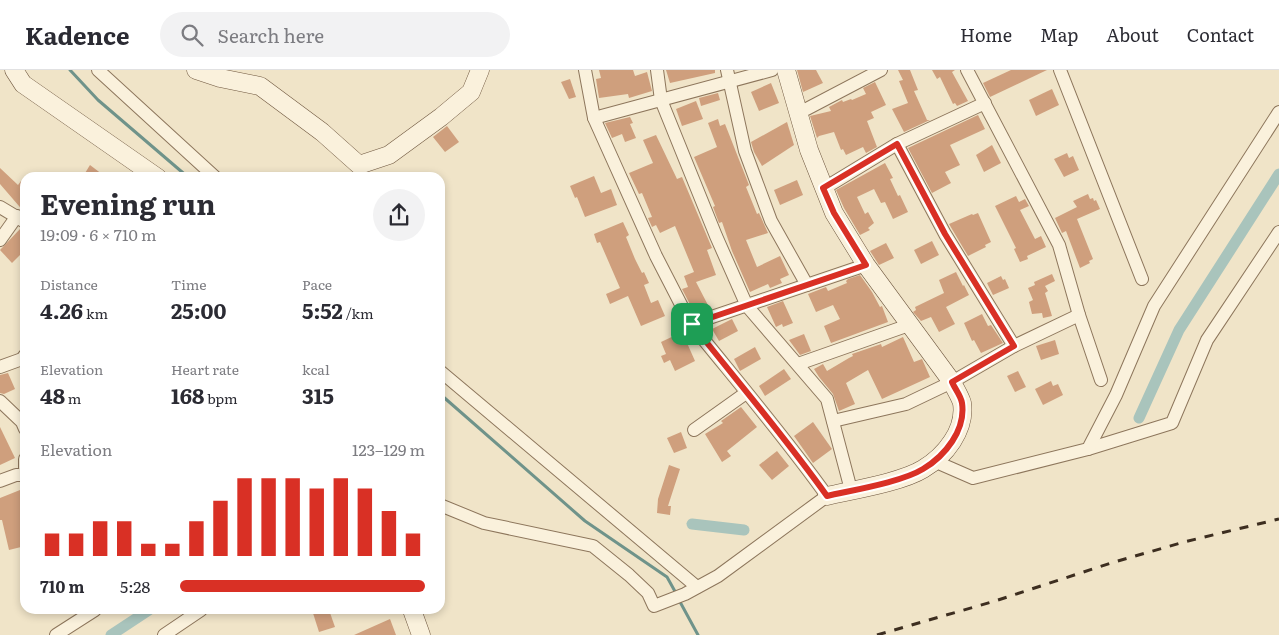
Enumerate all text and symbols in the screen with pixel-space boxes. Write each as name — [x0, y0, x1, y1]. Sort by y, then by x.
search box — [160, 12, 510, 57]
text: Kadence — [25, 17, 130, 52]
icon: search — [178, 21, 206, 49]
text: Search here — [218, 21, 324, 49]
text: Home — [960, 21, 1012, 48]
text: Map — [1040, 21, 1078, 48]
text: About — [1106, 21, 1159, 48]
text: Contact — [1187, 21, 1254, 48]
text: Evening run — [40, 182, 216, 224]
button: share — [373, 189, 425, 241]
text: 19:09 · 6 × 710 m — [40, 222, 156, 246]
text: Distance — [40, 274, 98, 294]
text: Time — [171, 274, 207, 294]
text: Pace — [302, 274, 332, 294]
text: 4.26 — [40, 294, 83, 325]
text: 25:00 — [171, 294, 226, 325]
text: 5:52 — [302, 294, 343, 325]
text: km — [83, 303, 108, 323]
text: /km — [343, 303, 374, 323]
pin — [671, 303, 713, 345]
icon: arrive — [678, 310, 706, 338]
text: Elevation — [40, 359, 103, 379]
text: Heart rate — [171, 359, 239, 379]
text: kcal — [302, 359, 330, 379]
text: 48 — [40, 379, 65, 410]
text: 168 — [171, 379, 204, 410]
text: 315 — [302, 379, 334, 410]
text: m — [65, 388, 81, 408]
text: bpm — [204, 388, 238, 408]
text: Elevation — [40, 437, 112, 461]
text: 123–129 m — [352, 437, 425, 461]
text: 710 m — [40, 574, 84, 598]
text: 5:28 — [120, 574, 150, 598]

